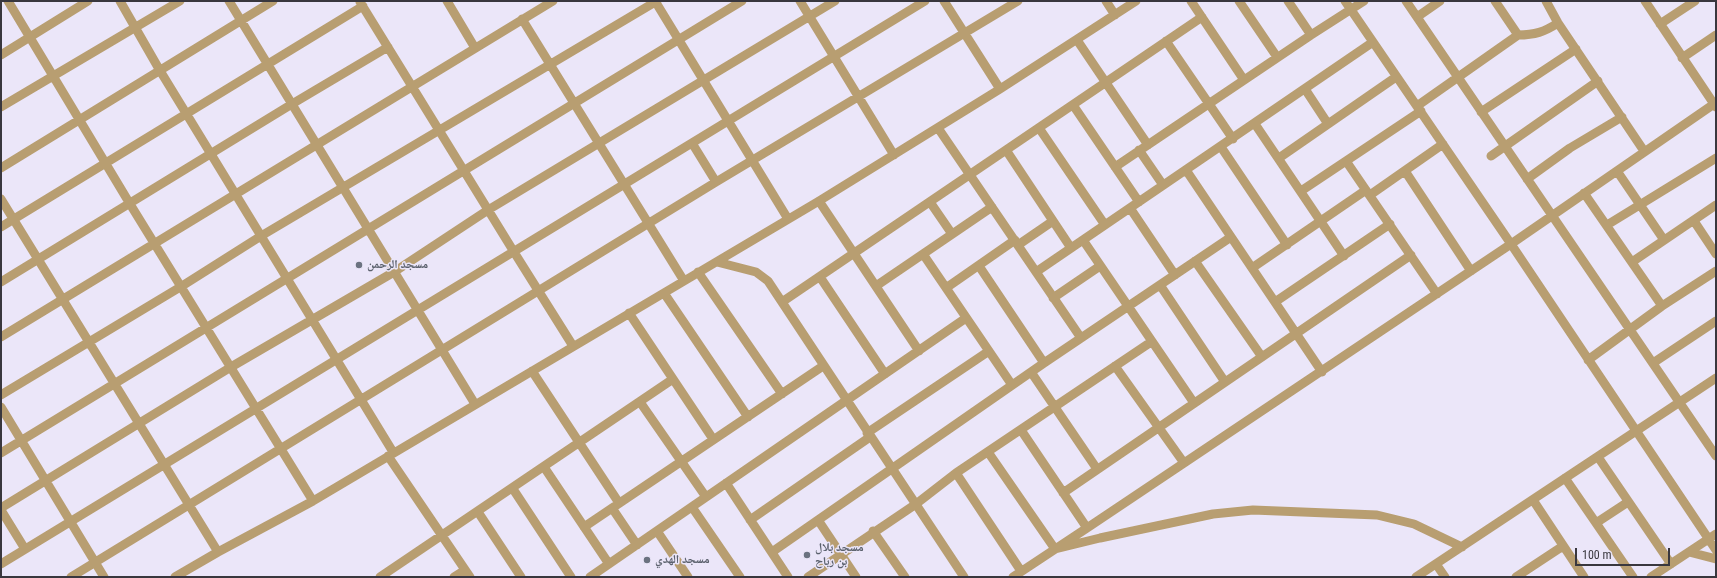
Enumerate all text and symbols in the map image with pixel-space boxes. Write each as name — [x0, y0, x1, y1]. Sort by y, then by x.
place label: مسجد الرحمن — [367, 258, 428, 272]
marker: مسجد الرحمن — [354, 260, 364, 270]
scale bar — [1577, 540, 1672, 566]
place label: مسجد بلال بن رباح — [815, 541, 864, 569]
text: 100 m — [1582, 548, 1612, 562]
marker: مسجد بلال بن رباح — [802, 550, 812, 560]
place label: مسجد الهدي — [655, 553, 710, 567]
marker: مسجد الهدي — [642, 555, 652, 565]

